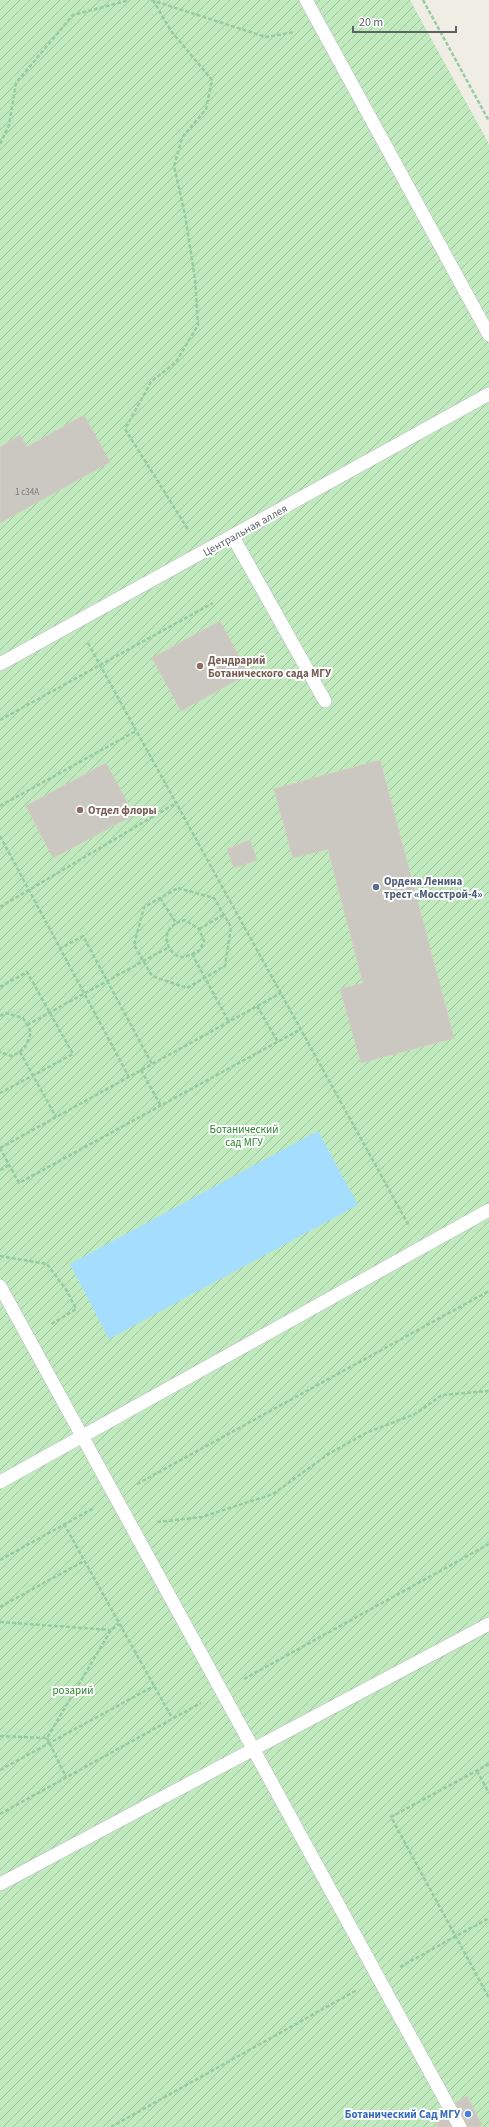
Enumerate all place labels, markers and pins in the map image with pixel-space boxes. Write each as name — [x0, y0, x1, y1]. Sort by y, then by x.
place label: Дендрарий Ботанического сада МГУ — [208, 653, 332, 681]
marker: Дендрарий Ботанического сада МГУ — [195, 661, 205, 671]
place label: Отдел флоры — [88, 803, 157, 818]
marker: Отдел флоры — [75, 805, 85, 815]
place label: Ордена Ленина трест «Мосстрой-4» — [384, 874, 483, 902]
marker: Ордена Ленина трест «Мосстрой-4» — [371, 882, 381, 892]
place label: Ботанический Сад МГУ — [345, 2107, 461, 2122]
marker: Ботанический Сад МГУ — [463, 2109, 473, 2119]

